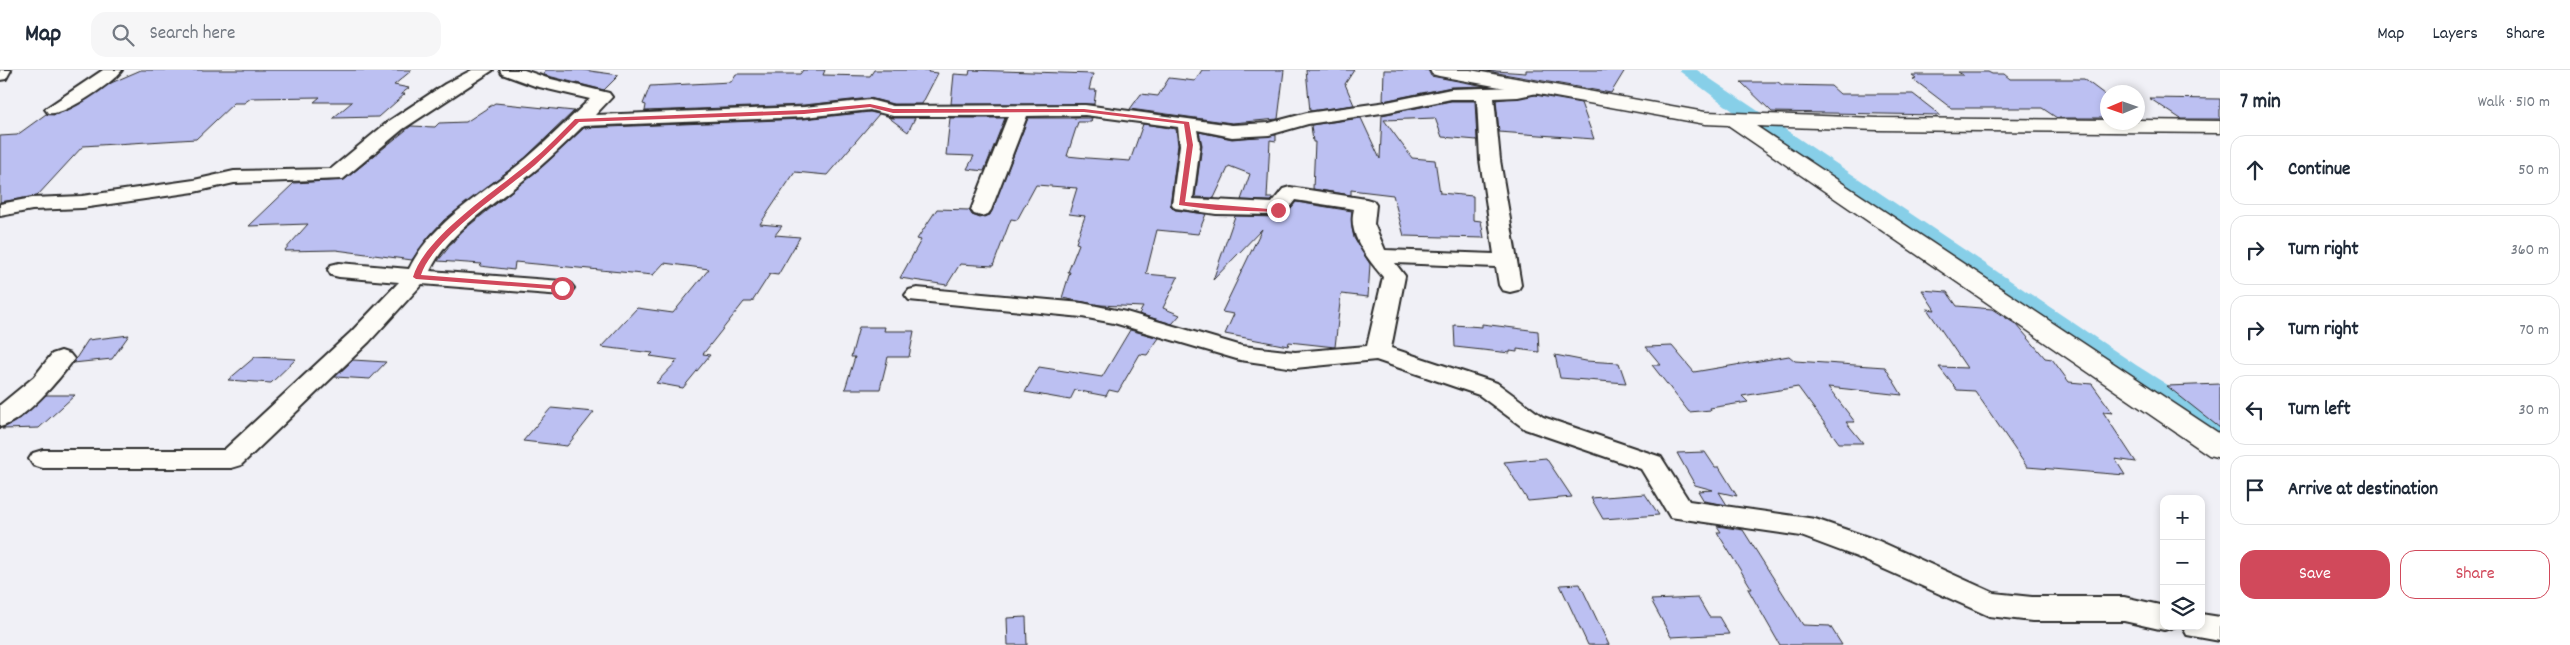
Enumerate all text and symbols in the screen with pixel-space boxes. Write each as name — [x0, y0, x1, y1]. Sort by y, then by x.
search box — [91, 12, 441, 57]
text: Map — [25, 18, 61, 52]
icon: search — [109, 21, 137, 49]
text: Search here — [149, 21, 235, 48]
text: Map — [2377, 22, 2404, 47]
text: Layers — [2432, 22, 2478, 47]
text: Share — [2506, 22, 2545, 47]
north arrow — [2100, 85, 2145, 130]
text: 7 min — [2240, 88, 2281, 118]
text: Walk · 510 m — [2478, 91, 2550, 114]
icon: ahead — [2241, 156, 2269, 184]
text: Continue — [2288, 157, 2350, 184]
text: 50 m — [2518, 159, 2549, 182]
route end — [1267, 199, 1290, 222]
icon: right — [2241, 236, 2269, 264]
text: Turn right — [2288, 237, 2359, 264]
text: 360 m — [2511, 239, 2549, 262]
route start — [551, 277, 574, 300]
icon: right — [2241, 316, 2269, 344]
text: Turn right — [2288, 317, 2359, 344]
text: 70 m — [2519, 319, 2549, 342]
icon: left — [2241, 396, 2269, 424]
text: Turn left — [2288, 397, 2351, 424]
text: 30 m — [2519, 399, 2549, 422]
icon: arrive — [2241, 476, 2269, 504]
text: Arrive at destination — [2288, 477, 2438, 504]
map controls — [2160, 495, 2205, 630]
button: + — [2160, 495, 2205, 540]
button: − — [2160, 540, 2205, 585]
button: Save — [2240, 550, 2390, 599]
button: Share — [2400, 550, 2550, 599]
button: layers — [2160, 585, 2205, 630]

